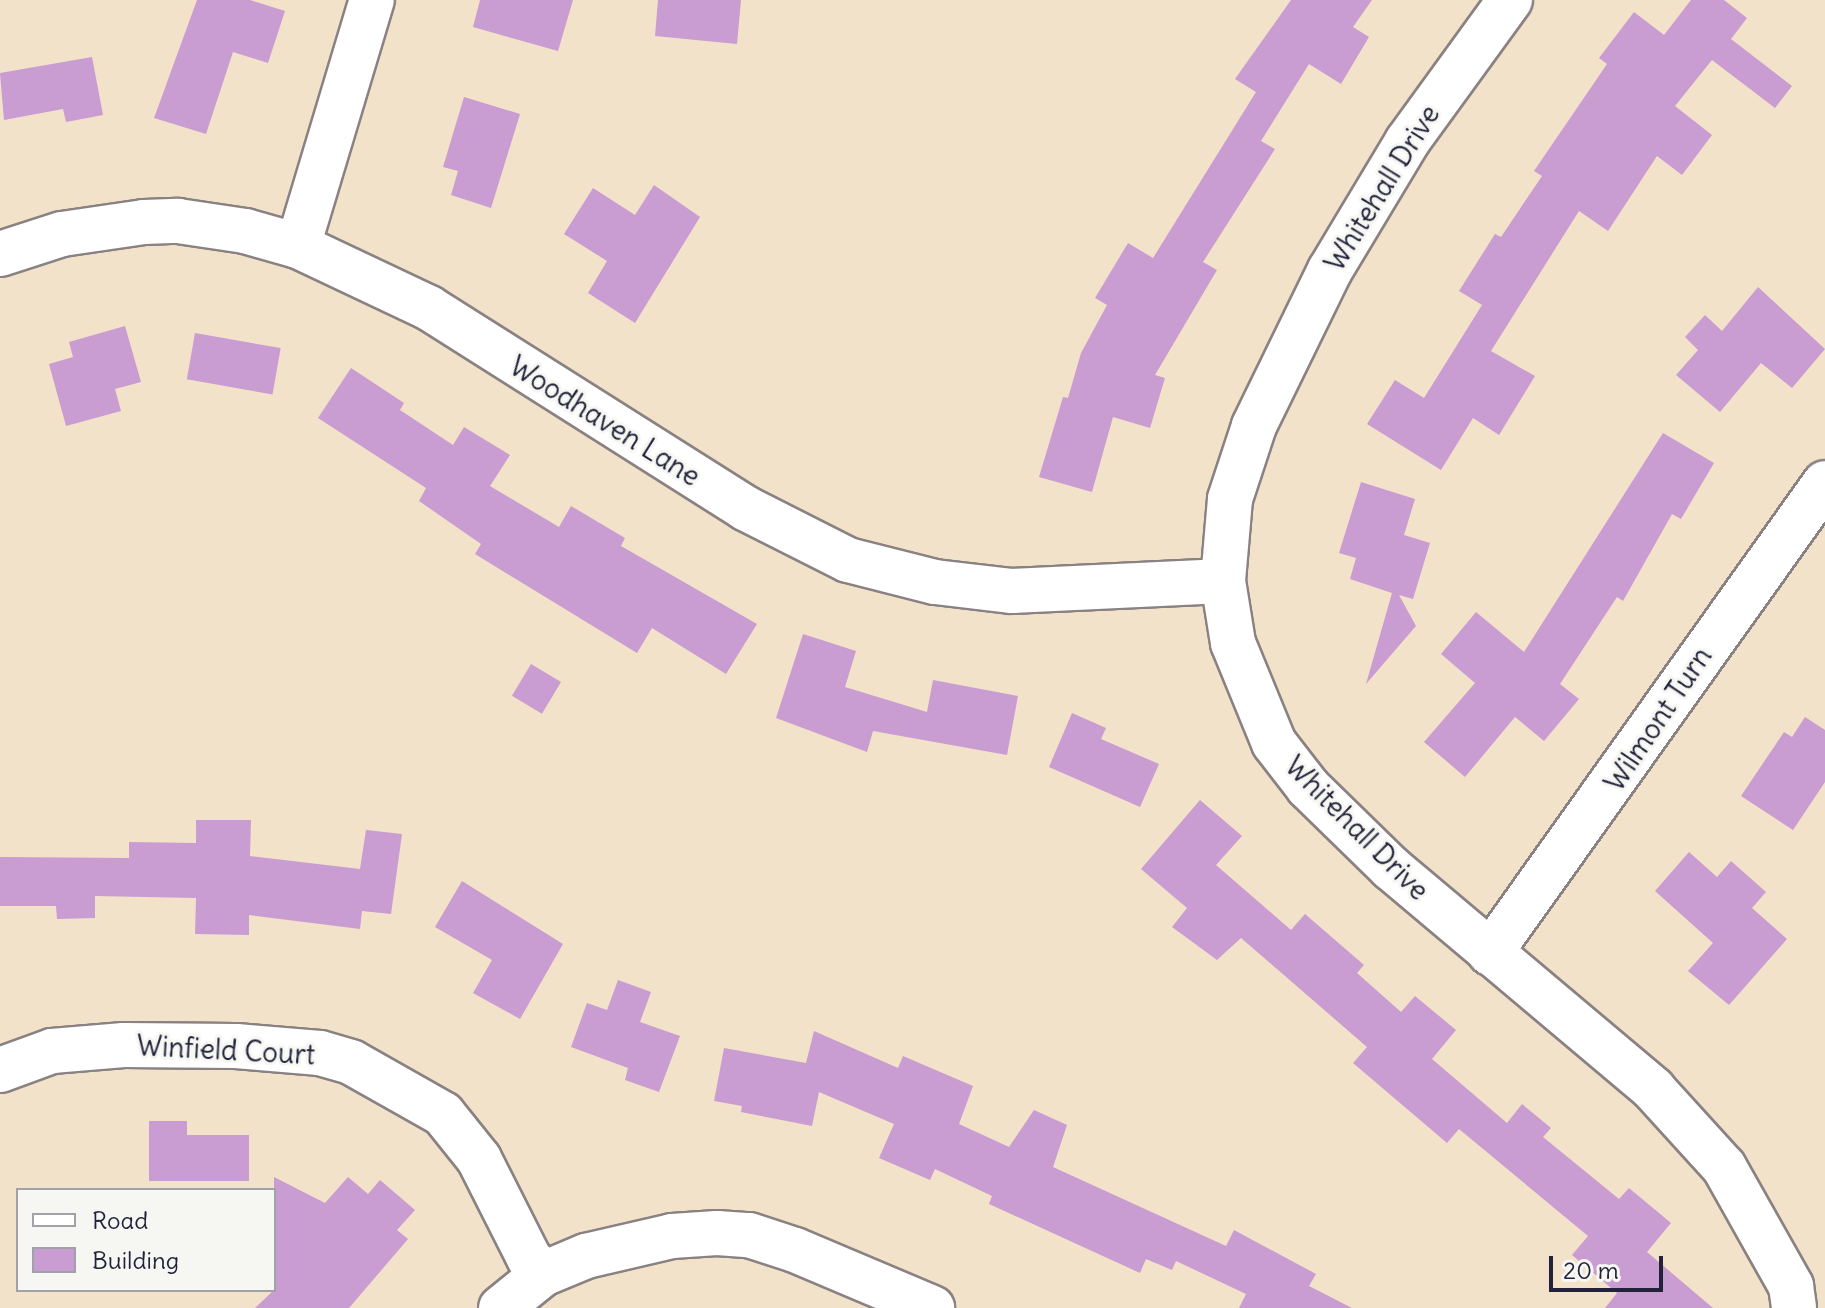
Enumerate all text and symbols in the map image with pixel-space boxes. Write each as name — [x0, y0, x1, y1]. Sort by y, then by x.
street label: Whitehall Drive — [1317, 99, 1447, 277]
street label: Woodhaven Lane — [503, 349, 707, 493]
street label: Wilmont Turn — [1597, 640, 1719, 798]
street label: Whitehall Drive — [1278, 749, 1436, 907]
street label: Winfield Court — [136, 1029, 316, 1071]
legend — [16, 1188, 276, 1292]
text: Road — [92, 1205, 148, 1235]
scale bar — [1553, 1240, 1667, 1290]
text: Building — [92, 1245, 179, 1275]
text: 20 m — [1563, 1255, 1619, 1285]

